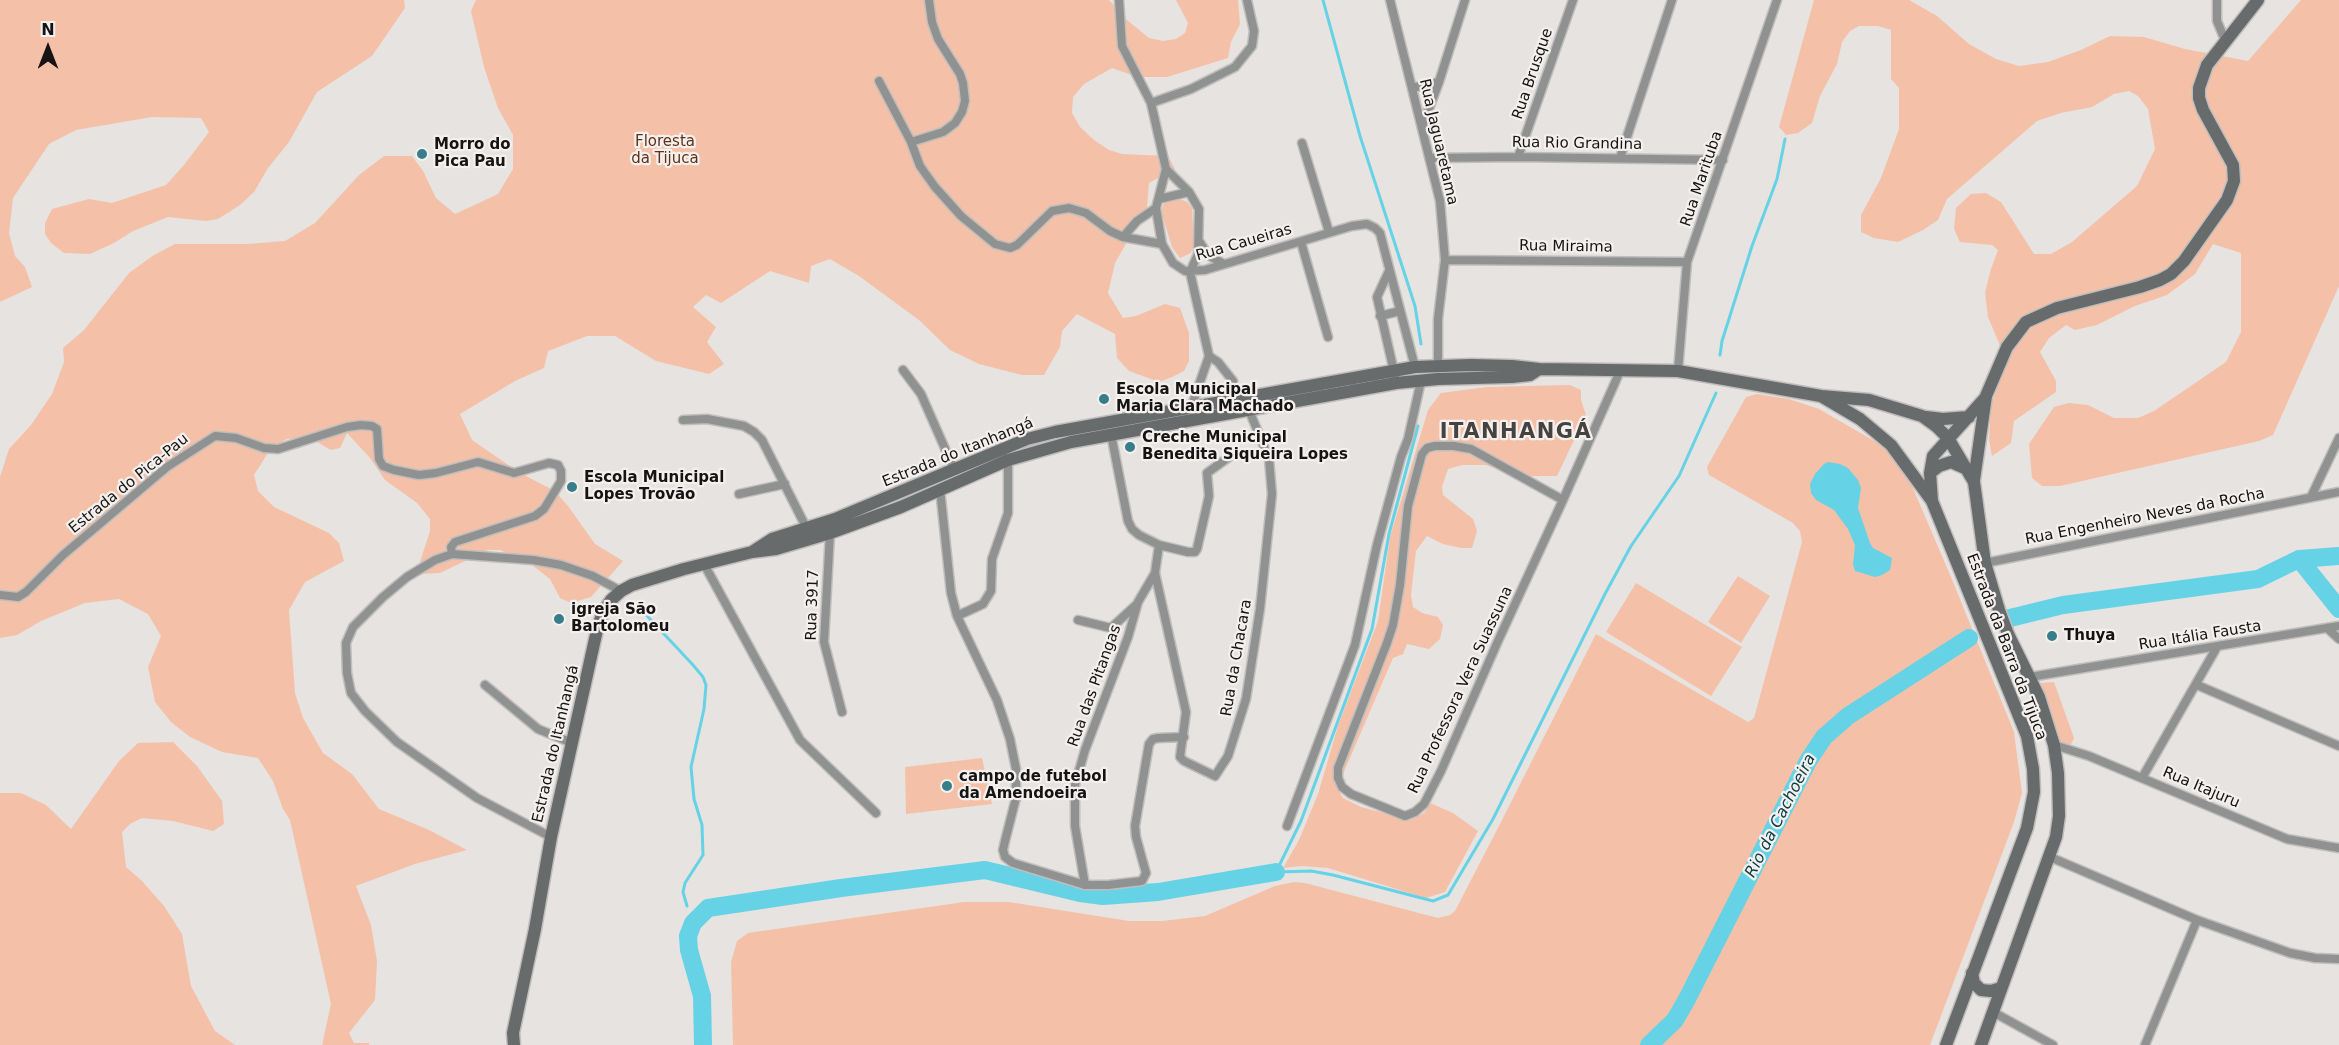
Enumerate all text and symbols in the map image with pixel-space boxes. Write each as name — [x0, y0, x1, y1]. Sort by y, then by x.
north arrow — [18, 18, 78, 78]
text: N — [41, 20, 55, 39]
street label: Rua Brusque — [1509, 26, 1557, 122]
street label: Rua Jaguaretama — [1415, 77, 1461, 207]
street label: Rua Marituba — [1677, 129, 1727, 229]
park label: Floresta da Tijuca — [631, 133, 699, 168]
street label: Rua Rio Grandina — [1512, 134, 1642, 154]
place label: Morro do Pica Pau — [434, 136, 511, 171]
marker: Morro do Pica Pau — [415, 147, 429, 161]
street label: Rua Caueiras — [1194, 221, 1294, 265]
street label: Rua Miraima — [1519, 237, 1613, 257]
place label: Escola Municipal Maria Clara Machado — [1116, 381, 1294, 416]
marker: Escola Municipal Maria Clara Machado — [1097, 392, 1111, 406]
street label: Estrada do Itanhangá — [880, 414, 1036, 492]
district label: ITANHANGÁ — [1440, 420, 1592, 446]
place label: Creche Municipal Benedita Siqueira Lopes — [1142, 429, 1348, 464]
street label: Estrada do Pica-Pau — [66, 430, 192, 538]
marker: Creche Municipal Benedita Siqueira Lopes — [1123, 440, 1137, 454]
place label: Escola Municipal Lopes Trovão — [584, 469, 724, 504]
marker: Escola Municipal Lopes Trovão — [565, 480, 579, 494]
street label: Rua Engenheiro Neves da Rocha — [2024, 485, 2266, 549]
street label: Estrada da Barra da Tijuca — [1962, 551, 2050, 743]
street label: Rua 3917 — [803, 569, 823, 641]
street label: Rua Professora Vera Suassuna — [1405, 583, 1517, 797]
street label: Rua da Chacara — [1218, 598, 1256, 718]
place label: igreja São Bartolomeu — [571, 601, 669, 636]
marker: igreja São Bartolomeu — [552, 612, 566, 626]
street label: Rua Itália Fausta — [2137, 617, 2263, 655]
street label: Rua das Pitangas — [1065, 623, 1125, 749]
place label: Thuya — [2064, 627, 2115, 645]
marker: Thuya — [2045, 629, 2059, 643]
street label: Estrada do Itanhangá — [529, 663, 583, 825]
water label: Rio da Cachoeira — [1742, 751, 1820, 881]
street label: Rua Itajuru — [2160, 764, 2242, 812]
place label: campo de futebol da Amendoeira — [959, 768, 1107, 803]
marker: campo de futebol da Amendoeira — [940, 779, 954, 793]

